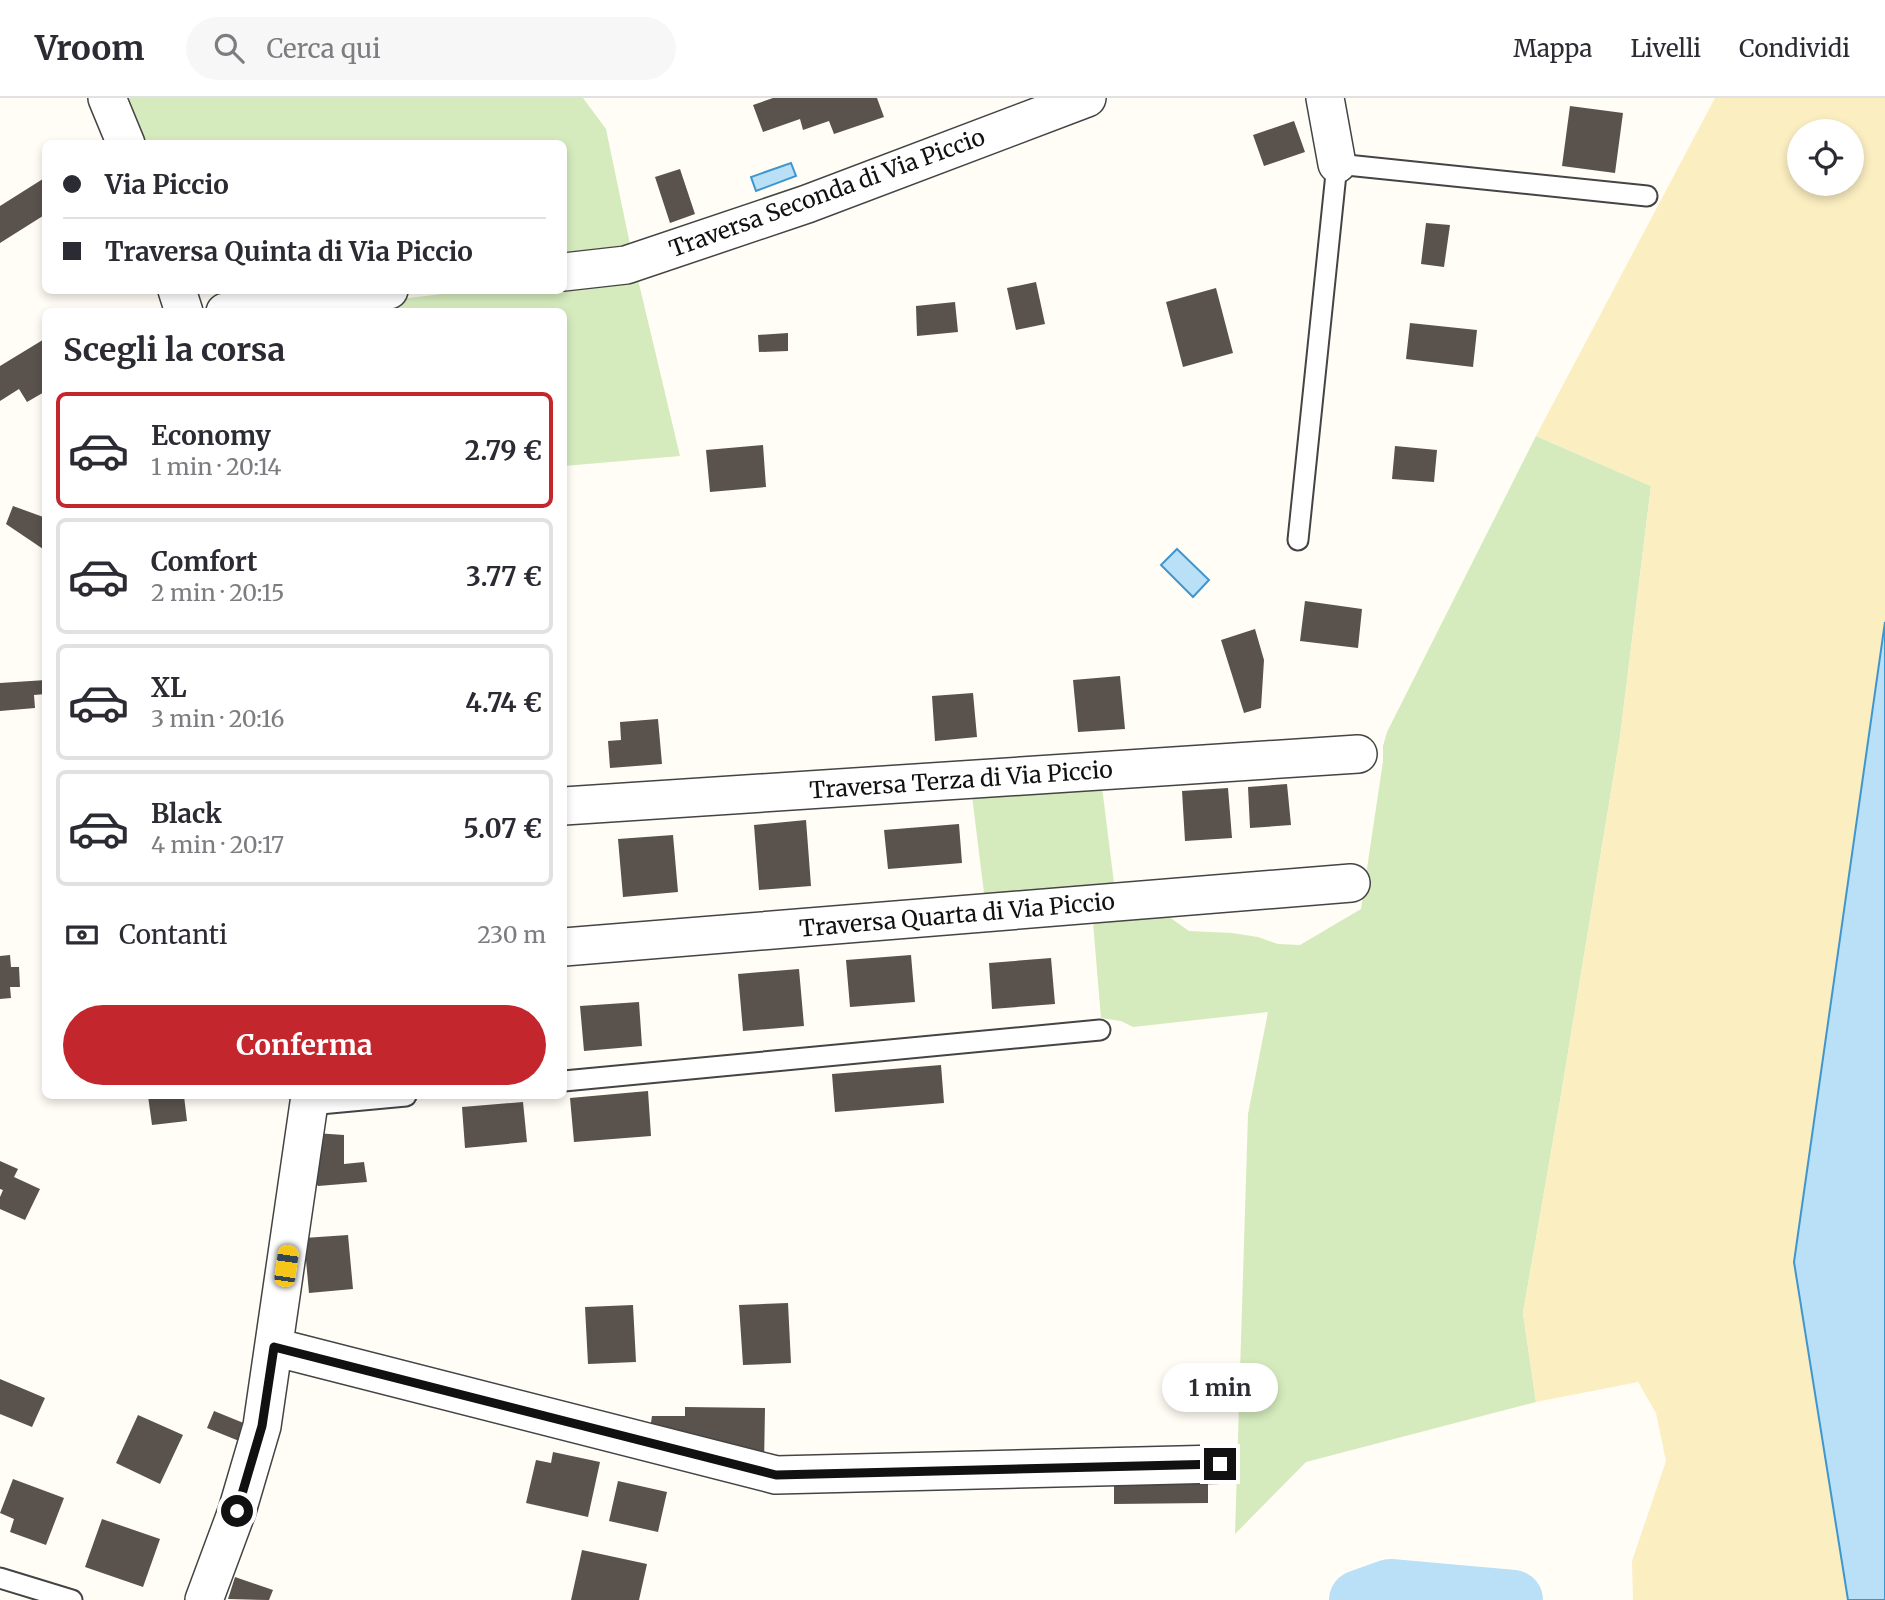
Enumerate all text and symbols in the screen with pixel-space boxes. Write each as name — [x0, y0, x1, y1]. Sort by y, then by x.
search box — [186, 17, 676, 80]
text: Vroom — [35, 28, 144, 69]
icon: search — [210, 29, 248, 67]
text: Cerca qui — [266, 32, 381, 65]
text: Mappa — [1513, 33, 1592, 64]
text: Livelli — [1630, 33, 1701, 64]
text: Condividi — [1739, 33, 1850, 64]
map controls — [1787, 119, 1864, 196]
button: locate — [1787, 119, 1864, 196]
street label: Traversa Seconda di Via Piccio — [665, 122, 989, 263]
text: Via Piccio — [105, 168, 229, 201]
text: Traversa Quinta di Via Piccio — [105, 235, 473, 268]
text: Scegli la corsa — [63, 330, 285, 370]
icon: car — [67, 419, 130, 482]
text: Economy — [151, 419, 271, 452]
text: 2.79 € — [465, 434, 542, 467]
text: 1 min · 20:14 — [151, 452, 281, 481]
icon: car — [67, 545, 130, 608]
text: Comfort — [151, 545, 257, 578]
text: 3.77 € — [466, 560, 542, 593]
text: 2 min · 20:15 — [151, 578, 285, 607]
icon: car — [67, 671, 130, 734]
text: XL — [151, 671, 187, 704]
text: 4.74 € — [465, 686, 542, 719]
text: 3 min · 20:16 — [151, 704, 284, 733]
street label: Traversa Terza di Via Piccio — [808, 754, 1114, 805]
icon: car — [67, 797, 130, 860]
text: Black — [151, 797, 222, 830]
text: 5.07 € — [464, 812, 542, 845]
text: 4 min · 20:17 — [151, 830, 284, 859]
street label: Traversa Quarta di Via Piccio — [798, 886, 1116, 943]
icon: cash — [63, 916, 101, 954]
text: Contanti — [119, 918, 227, 951]
text: 230 m — [477, 920, 546, 949]
button: Conferma — [63, 1005, 546, 1085]
car — [273, 1244, 300, 1288]
callout: 1 min — [1162, 1362, 1278, 1412]
text: 1 min — [1189, 1373, 1251, 1402]
route end — [1204, 1448, 1236, 1480]
route start — [221, 1495, 253, 1527]

